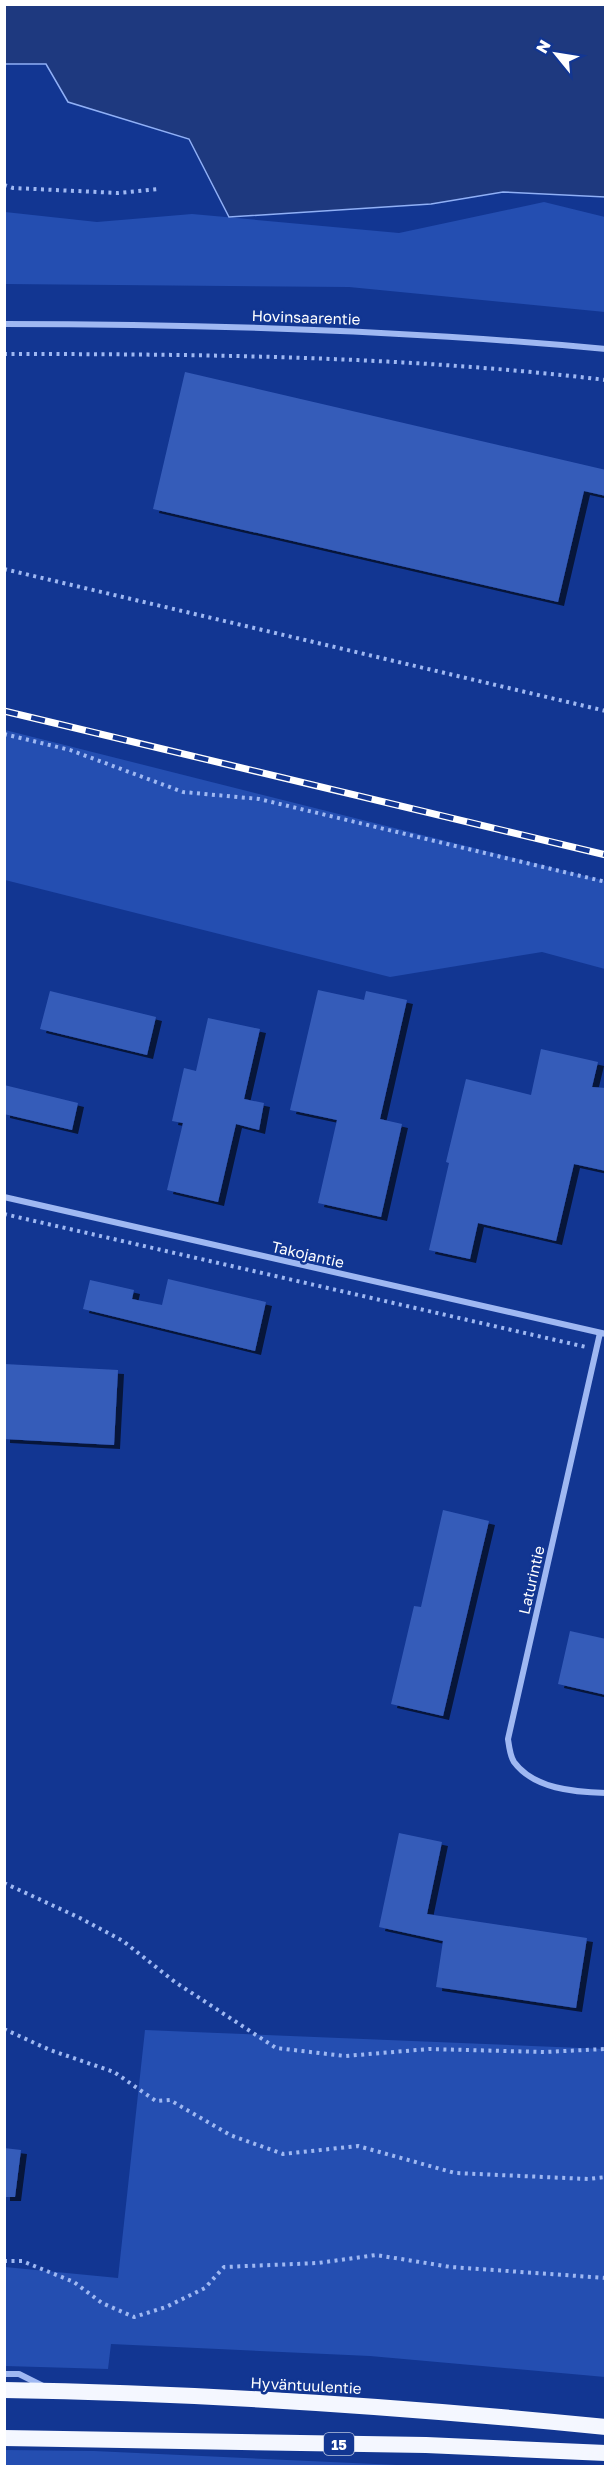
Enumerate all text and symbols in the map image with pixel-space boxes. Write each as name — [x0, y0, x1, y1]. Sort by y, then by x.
north arrow — [526, 24, 586, 84]
text: N — [531, 36, 555, 57]
street label: Hovinsaarentie — [251, 306, 361, 328]
street label: Takojantie — [270, 1237, 346, 1271]
street label: Laturintie — [514, 1544, 548, 1616]
street label: Hyväntuulentie — [250, 2373, 362, 2397]
road number: 15 — [324, 2433, 354, 2455]

